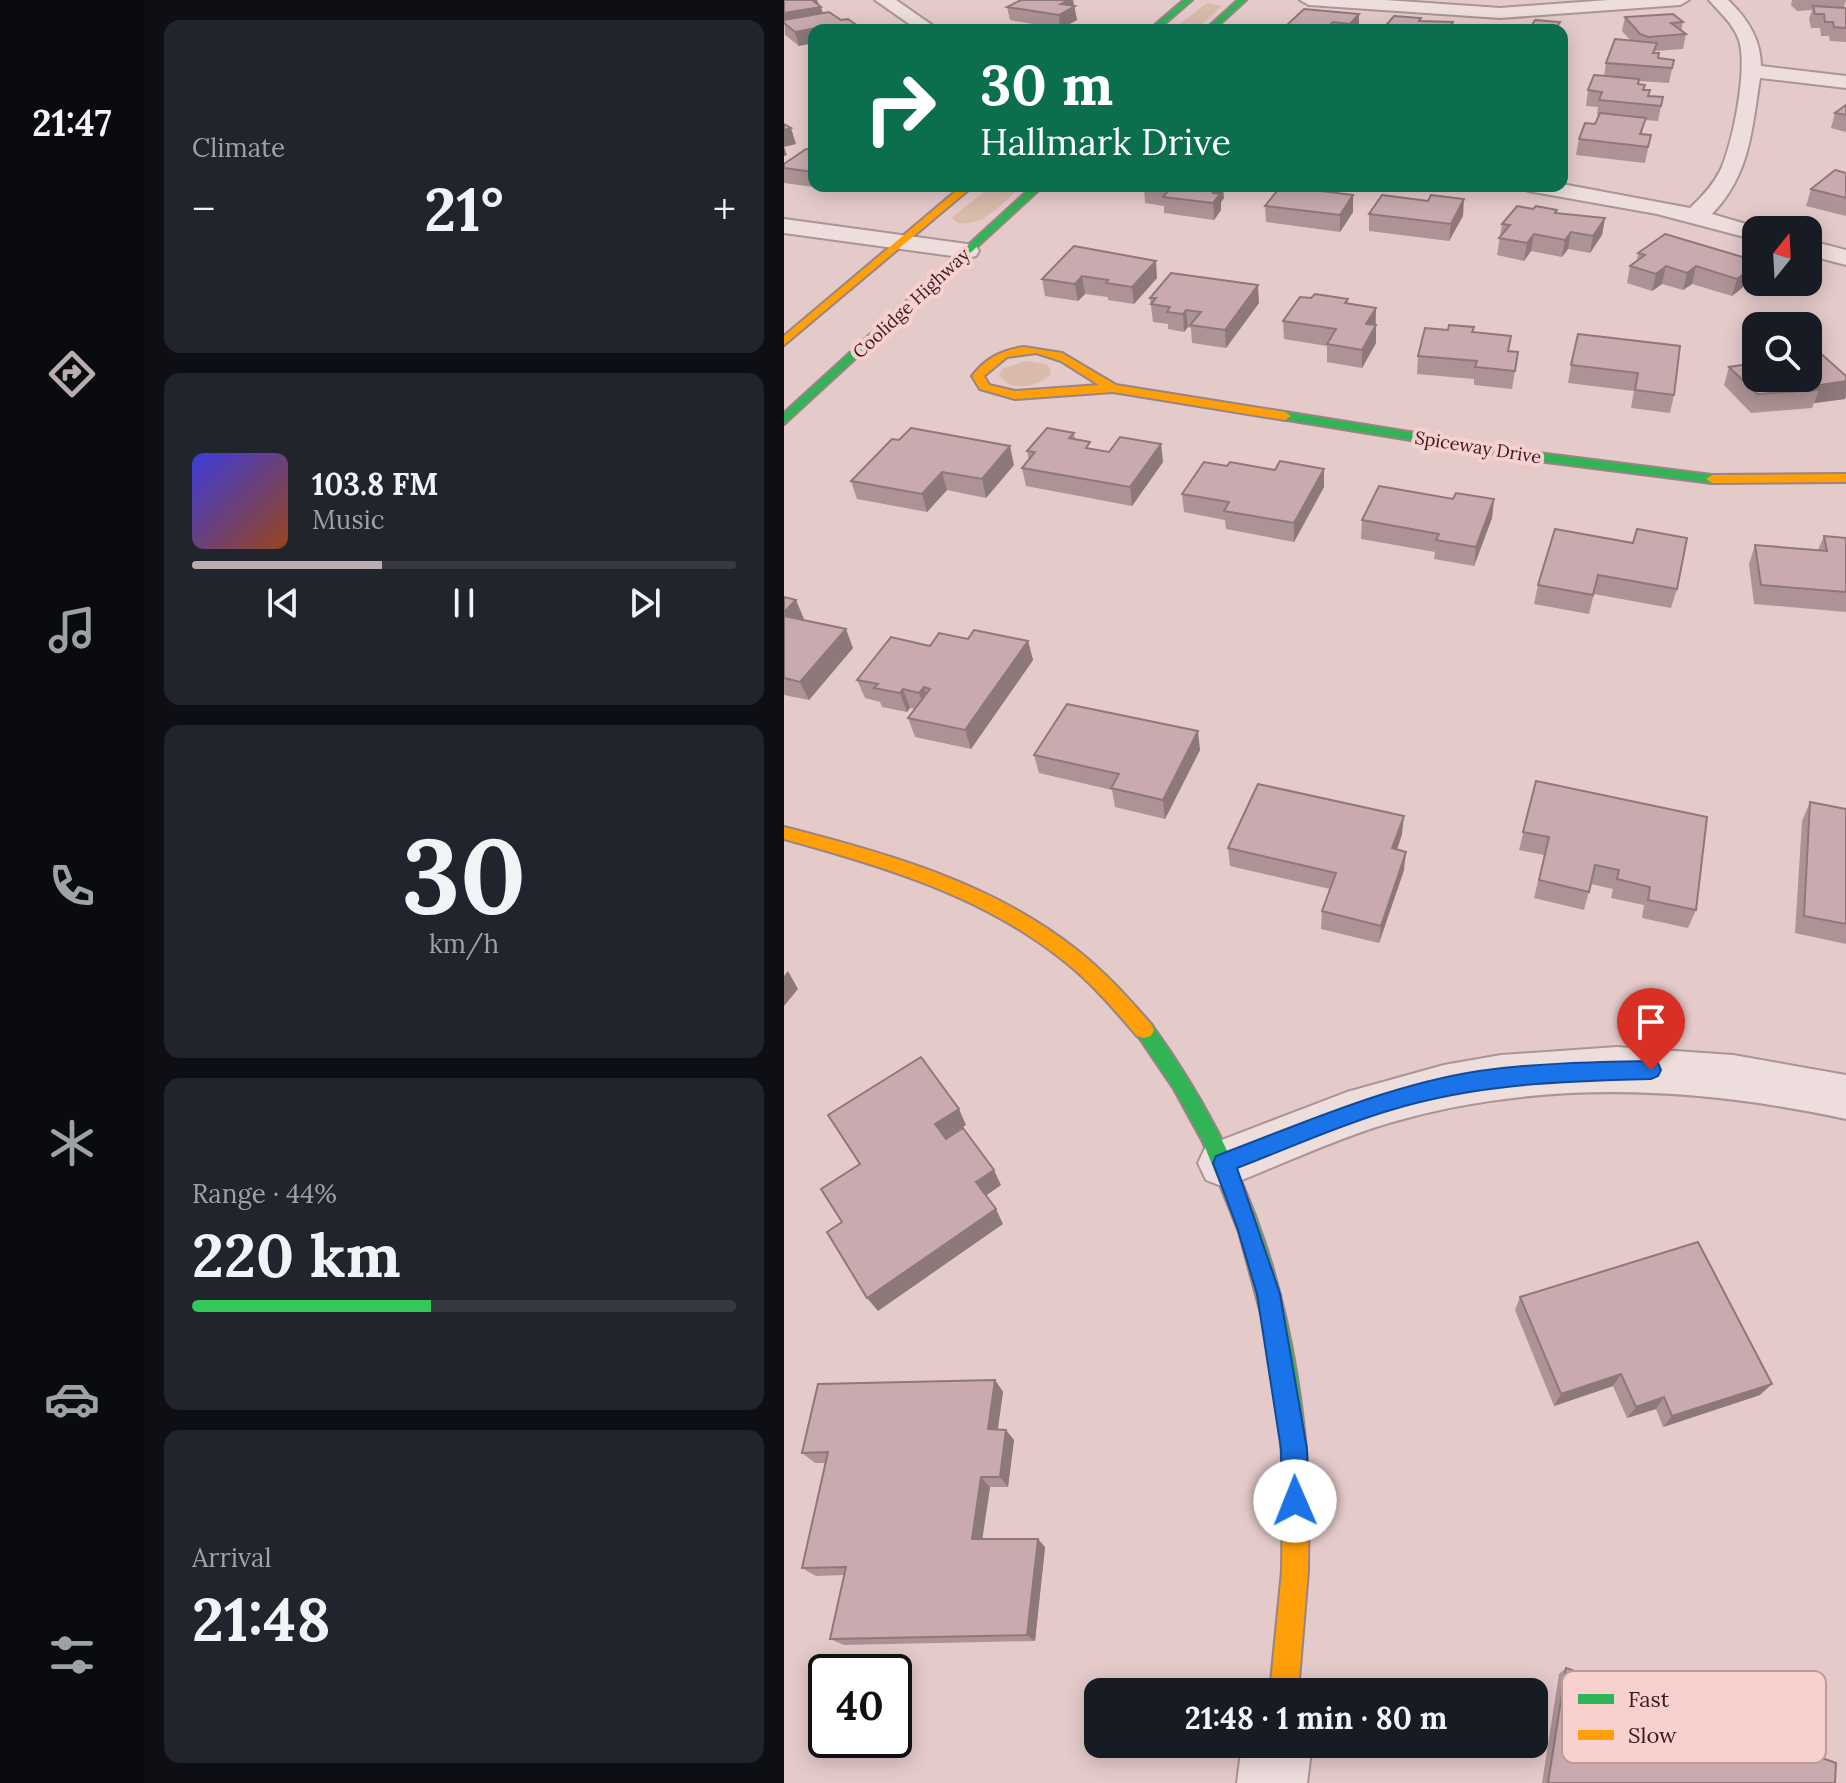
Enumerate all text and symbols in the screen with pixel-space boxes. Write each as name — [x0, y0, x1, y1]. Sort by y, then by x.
text: 30 m — [980, 49, 1113, 120]
icon: right — [848, 56, 952, 160]
text: 21:47 — [32, 100, 112, 146]
text: Hallmark Drive — [980, 119, 1231, 165]
text: Climate — [192, 131, 285, 164]
text: 21° — [424, 171, 504, 247]
text: − — [192, 181, 215, 237]
text: + — [713, 181, 736, 237]
north arrow — [1742, 216, 1822, 296]
map controls — [1742, 216, 1822, 392]
street label: Coolidge Highway — [848, 243, 975, 363]
button: search — [1742, 312, 1822, 392]
icon: directions — [44, 346, 100, 402]
street label: Spiceway Drive — [1413, 426, 1543, 468]
text: 103.8 FM — [312, 465, 438, 503]
text: Music — [312, 503, 385, 536]
icon: previous — [261, 581, 305, 625]
icon: pause — [442, 581, 486, 625]
icon: next — [623, 581, 667, 625]
icon: music — [44, 602, 100, 658]
text: 30 — [402, 808, 526, 941]
icon: phone — [44, 858, 100, 914]
text: km/h — [429, 927, 499, 960]
pin — [1617, 988, 1685, 1070]
icon: arrive — [1629, 1000, 1673, 1044]
icon: climate — [44, 1115, 100, 1171]
text: Range · 44% — [192, 1177, 337, 1210]
text: 220 km — [192, 1217, 401, 1293]
icon: car — [44, 1371, 100, 1427]
position arrow — [1253, 1459, 1337, 1543]
text: Arrival — [192, 1541, 271, 1574]
text: 21:48 — [192, 1581, 330, 1657]
icon: filters — [44, 1627, 100, 1683]
speed limit sign: 40 — [808, 1654, 912, 1758]
legend — [1562, 1671, 1826, 1763]
text: Fast — [1628, 1685, 1670, 1713]
text: 21:48 · 1 min · 80 m — [1185, 1699, 1447, 1737]
text: Slow — [1628, 1721, 1677, 1749]

